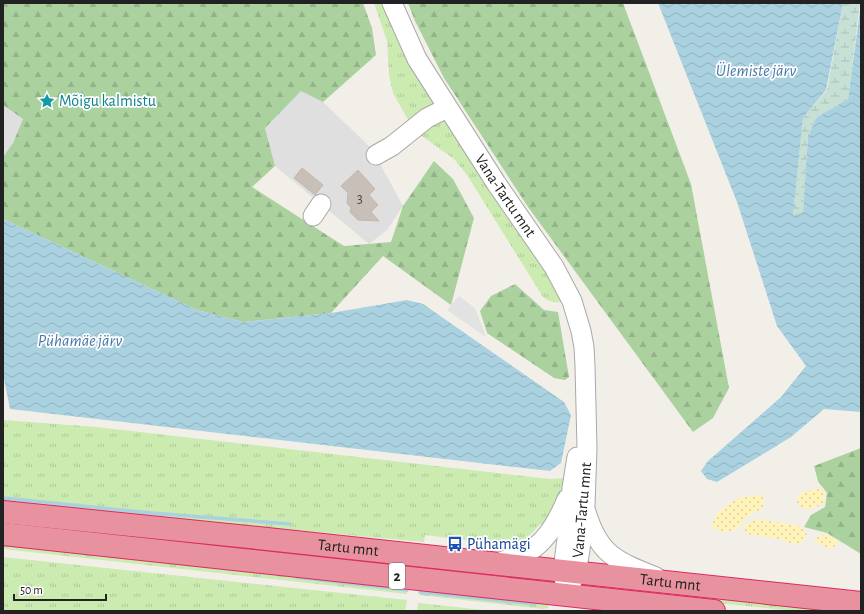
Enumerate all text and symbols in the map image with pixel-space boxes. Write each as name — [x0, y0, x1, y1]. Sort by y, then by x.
water label: Ülemiste järv — [716, 61, 796, 80]
place icon: Mõigu kalmistu — [38, 92, 56, 110]
place label: Mõigu kalmistu — [59, 93, 156, 109]
street label: Vana-Tartu mnt — [472, 151, 539, 240]
house number: 3 — [357, 192, 363, 206]
water label: Pühamäe järv — [38, 332, 122, 350]
street label: Vana-Tartu mnt — [570, 462, 594, 558]
bus stop icon: Pühamägi — [446, 535, 464, 553]
street label: Tartu mnt — [317, 536, 379, 559]
place label: Pühamägi — [467, 536, 531, 552]
road number: 2 — [389, 563, 405, 589]
street label: Tartu mnt — [639, 571, 702, 594]
scale bar — [14, 576, 106, 602]
text: 50 m — [20, 584, 43, 596]

